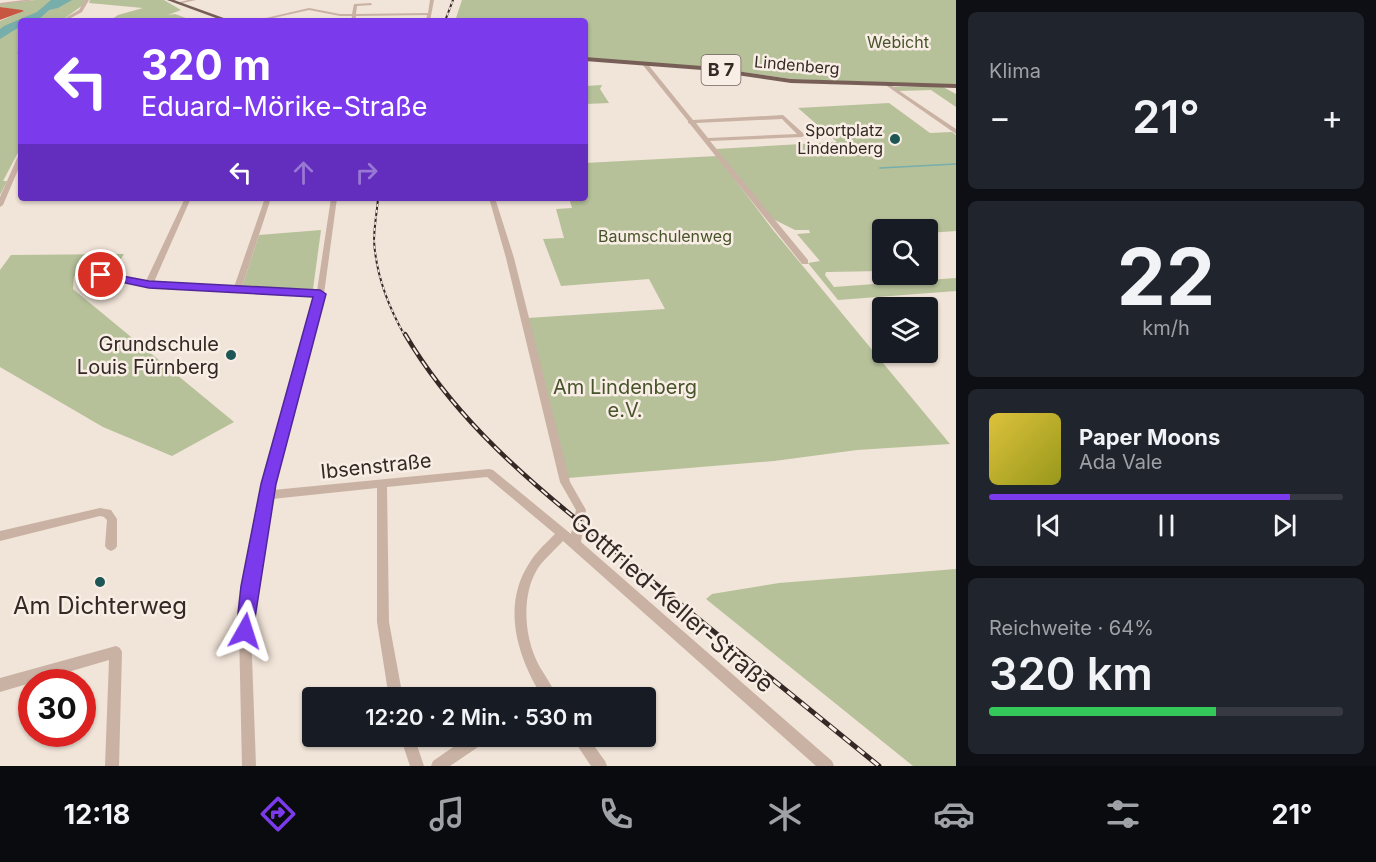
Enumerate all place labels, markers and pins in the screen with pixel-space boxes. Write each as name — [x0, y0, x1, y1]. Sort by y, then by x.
place label: Sportplatz Lindenberg — [797, 120, 883, 158]
marker: Sportplatz Lindenberg — [888, 132, 902, 146]
pin — [75, 249, 126, 300]
place label: Grundschule Louis Fürnberg — [77, 332, 219, 379]
marker: Grundschule Louis Fürnberg — [224, 348, 238, 362]
marker: Am Dichterweg — [93, 575, 107, 589]
place label: Am Dichterweg — [13, 591, 187, 620]

